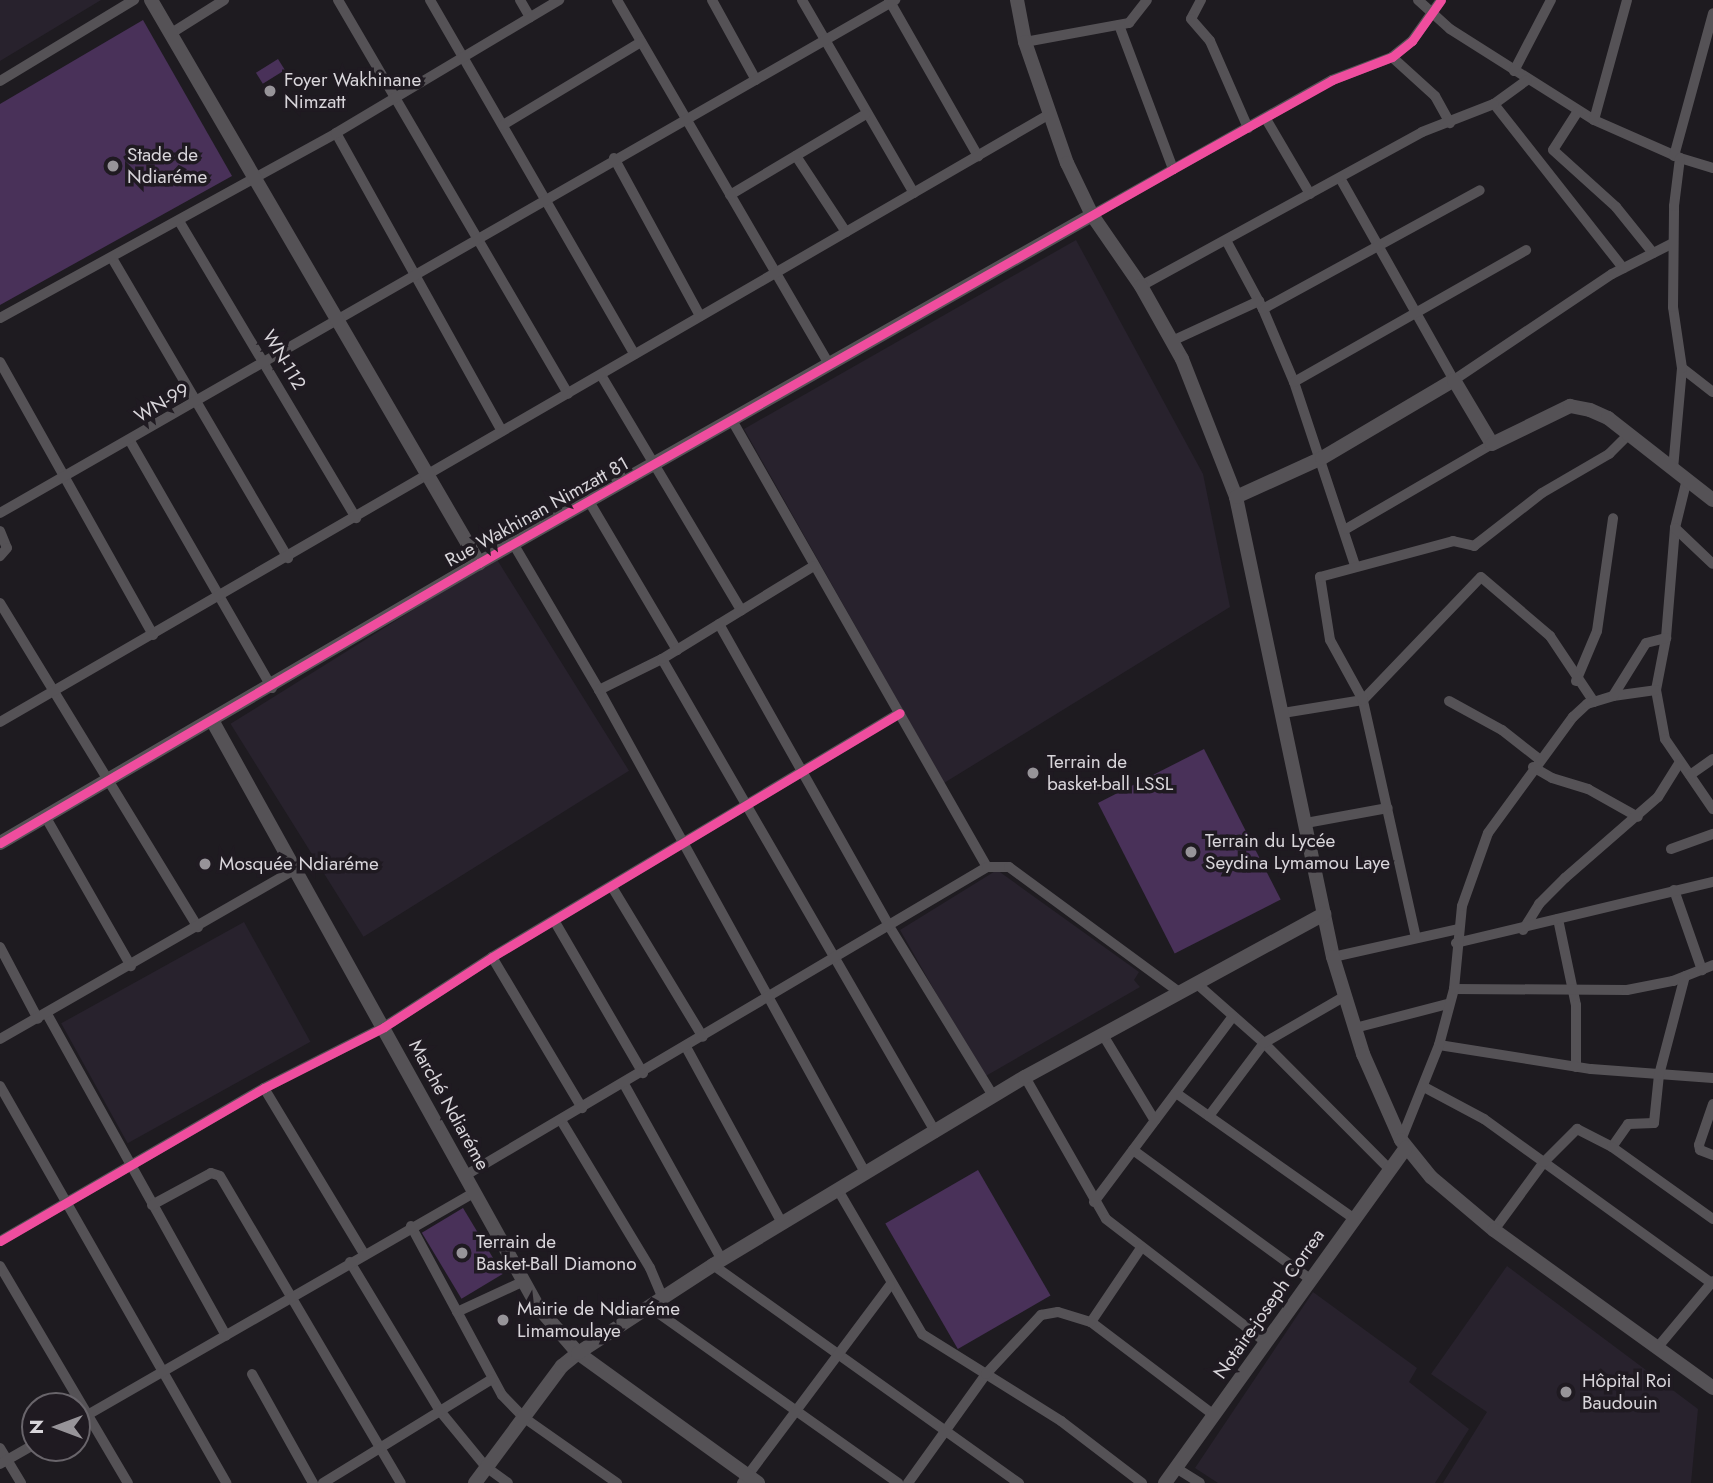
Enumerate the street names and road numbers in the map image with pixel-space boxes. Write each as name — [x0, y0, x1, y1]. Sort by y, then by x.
street label: WN-112 — [257, 326, 311, 394]
street label: WN-99 — [131, 378, 193, 428]
street label: Rue Wakhinan Nimzatt 81 — [441, 452, 633, 572]
street label: Marché Ndiaréme — [404, 1036, 494, 1174]
street label: Notaire-joseph Correa — [1209, 1225, 1329, 1383]

